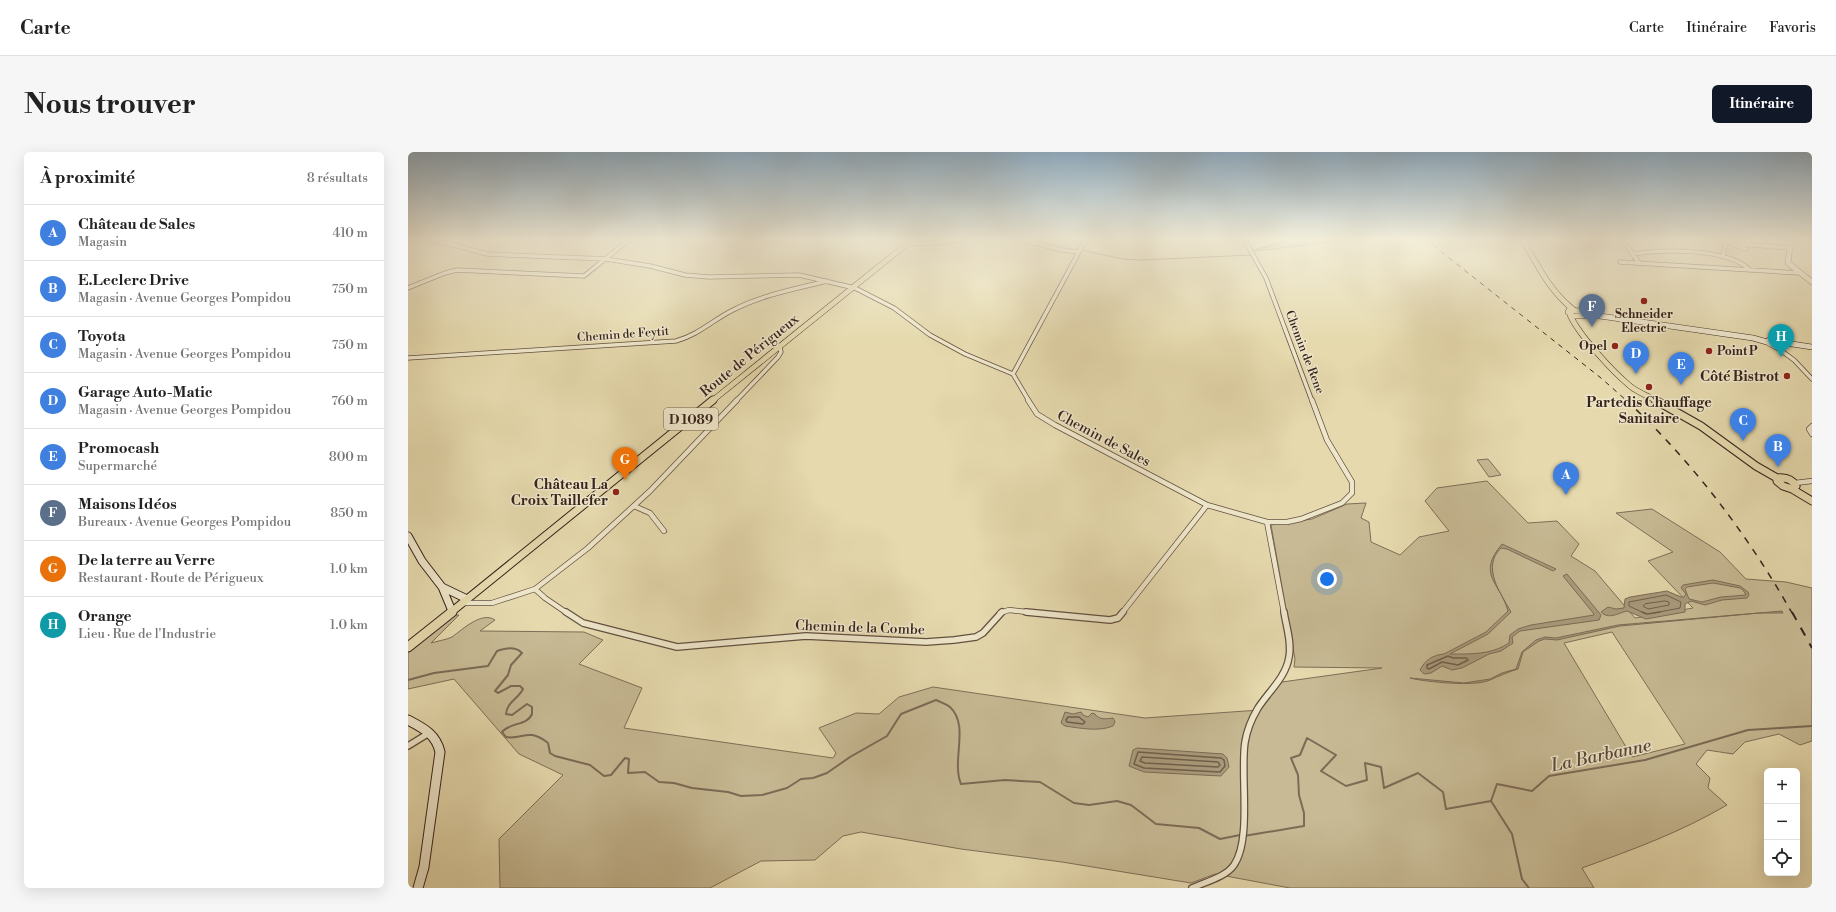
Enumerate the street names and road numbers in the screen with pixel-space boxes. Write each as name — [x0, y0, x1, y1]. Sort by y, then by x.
street label: Chemin de Rene — [1282, 308, 1327, 396]
street label: Route de Périgueux — [696, 310, 803, 401]
street label: Chemin de Feytit — [577, 324, 670, 345]
street label: Chemin de Sales — [1054, 407, 1153, 471]
road number: D 1089 — [664, 408, 718, 430]
street label: Chemin de la Combe — [795, 617, 925, 639]

